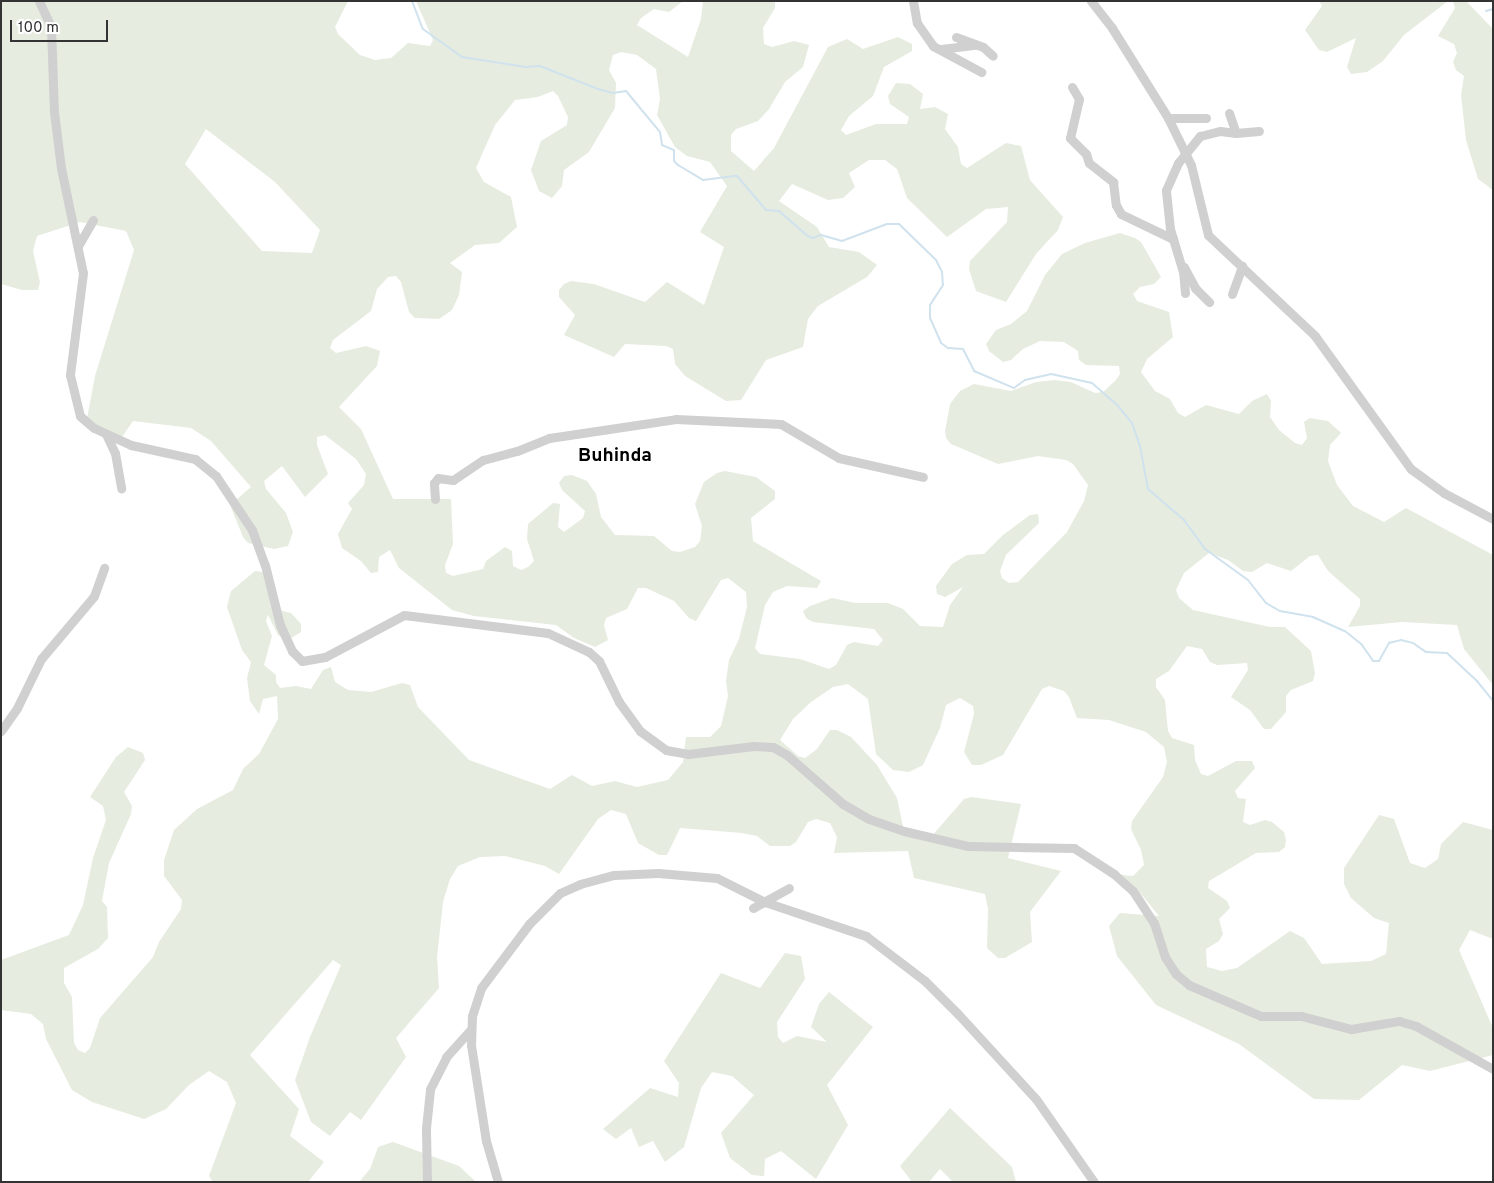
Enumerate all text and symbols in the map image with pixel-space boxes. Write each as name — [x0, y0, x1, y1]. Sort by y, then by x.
scale bar — [12, 10, 110, 42]
text: 100 m — [18, 19, 59, 38]
district label: Buhinda — [578, 446, 652, 468]

